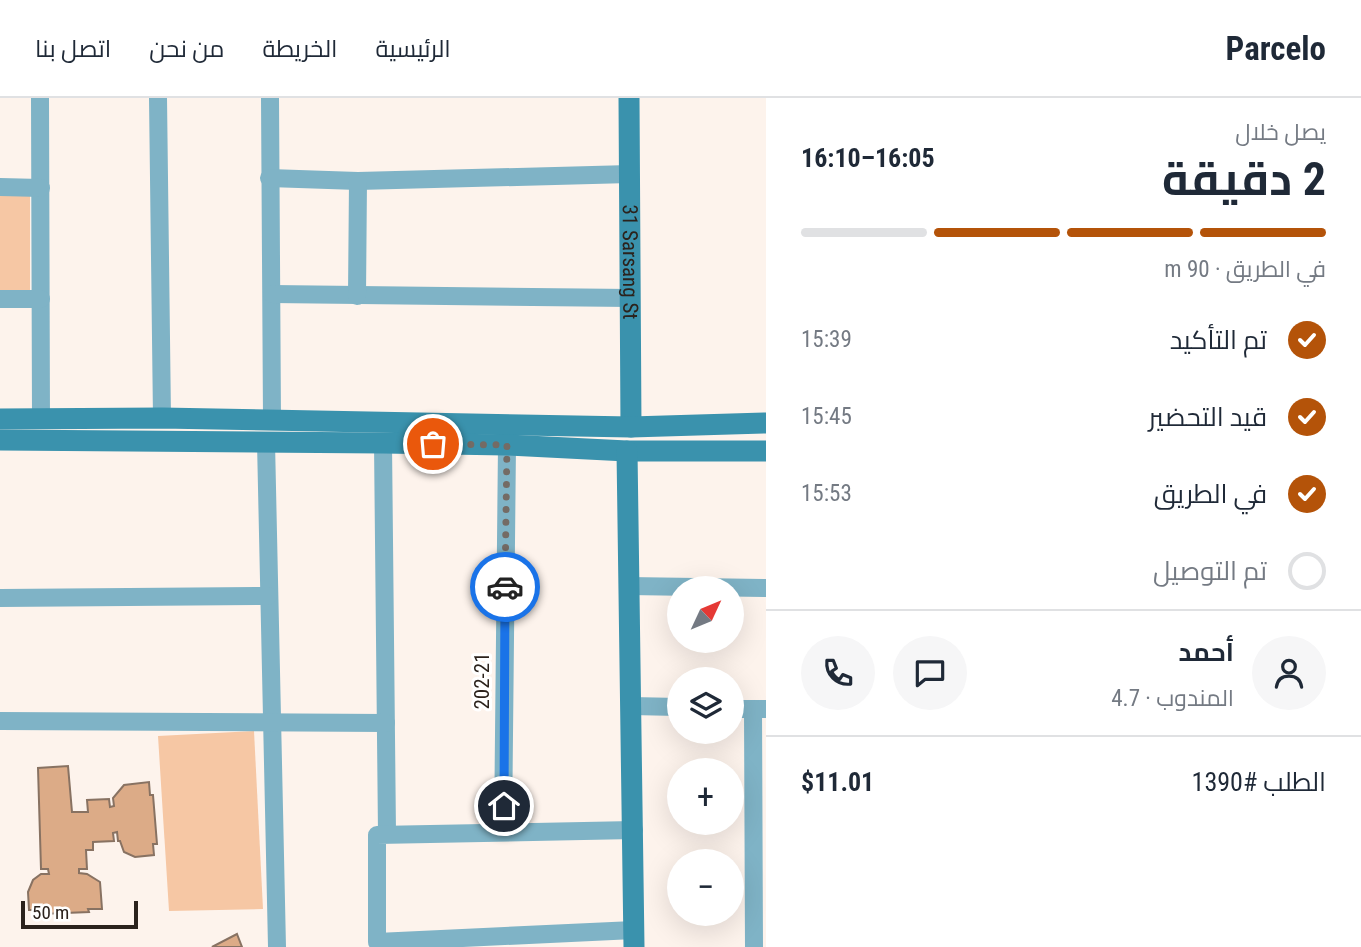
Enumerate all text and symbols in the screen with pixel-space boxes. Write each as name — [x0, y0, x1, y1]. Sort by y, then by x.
text: Parcelo — [1226, 29, 1326, 68]
text: اتصل بنا — [35, 35, 111, 63]
text: من نحن — [149, 35, 225, 63]
text: الخريطة — [263, 35, 337, 63]
text: الرئيسية — [375, 35, 451, 63]
text: يصل خلال — [1235, 119, 1326, 146]
text: 16:05–16:10 — [801, 143, 935, 173]
text: 2 دقيقة — [1162, 152, 1326, 206]
street label: 31 Sarsang St — [618, 204, 642, 320]
text: في الطريق · 90 m — [1164, 256, 1326, 283]
icon: check — [1288, 321, 1326, 359]
text: تم التأكيد — [1170, 325, 1267, 355]
text: 15:39 — [801, 326, 852, 353]
icon: check — [1288, 398, 1326, 436]
text: قيد التحضير — [1149, 402, 1267, 432]
text: 15:45 — [801, 403, 852, 430]
pin — [403, 414, 463, 474]
icon: bag — [414, 425, 452, 463]
icon: check — [1288, 475, 1326, 513]
text: في الطريق — [1154, 479, 1267, 509]
text: 15:53 — [801, 480, 852, 507]
courier — [470, 552, 540, 622]
text: تم التوصيل — [1153, 556, 1267, 586]
icon: car — [486, 568, 524, 606]
north arrow — [667, 576, 744, 653]
map controls — [667, 576, 744, 926]
button: phone — [801, 636, 875, 710]
button: chat — [893, 636, 967, 710]
button: person — [1252, 636, 1326, 710]
text: أحمد — [1178, 637, 1234, 667]
street label: 202-21 — [470, 652, 494, 710]
button: layers — [667, 667, 744, 744]
text: المندوب · 4.7 — [1111, 685, 1234, 712]
button: + — [667, 758, 744, 835]
text: $11.01 — [801, 767, 874, 797]
text: الطلب #1390 — [1192, 767, 1326, 797]
pin — [474, 776, 534, 836]
icon: home — [485, 787, 523, 825]
button: − — [667, 849, 744, 926]
scale bar — [21, 898, 138, 930]
text: 50 m — [32, 901, 69, 924]

